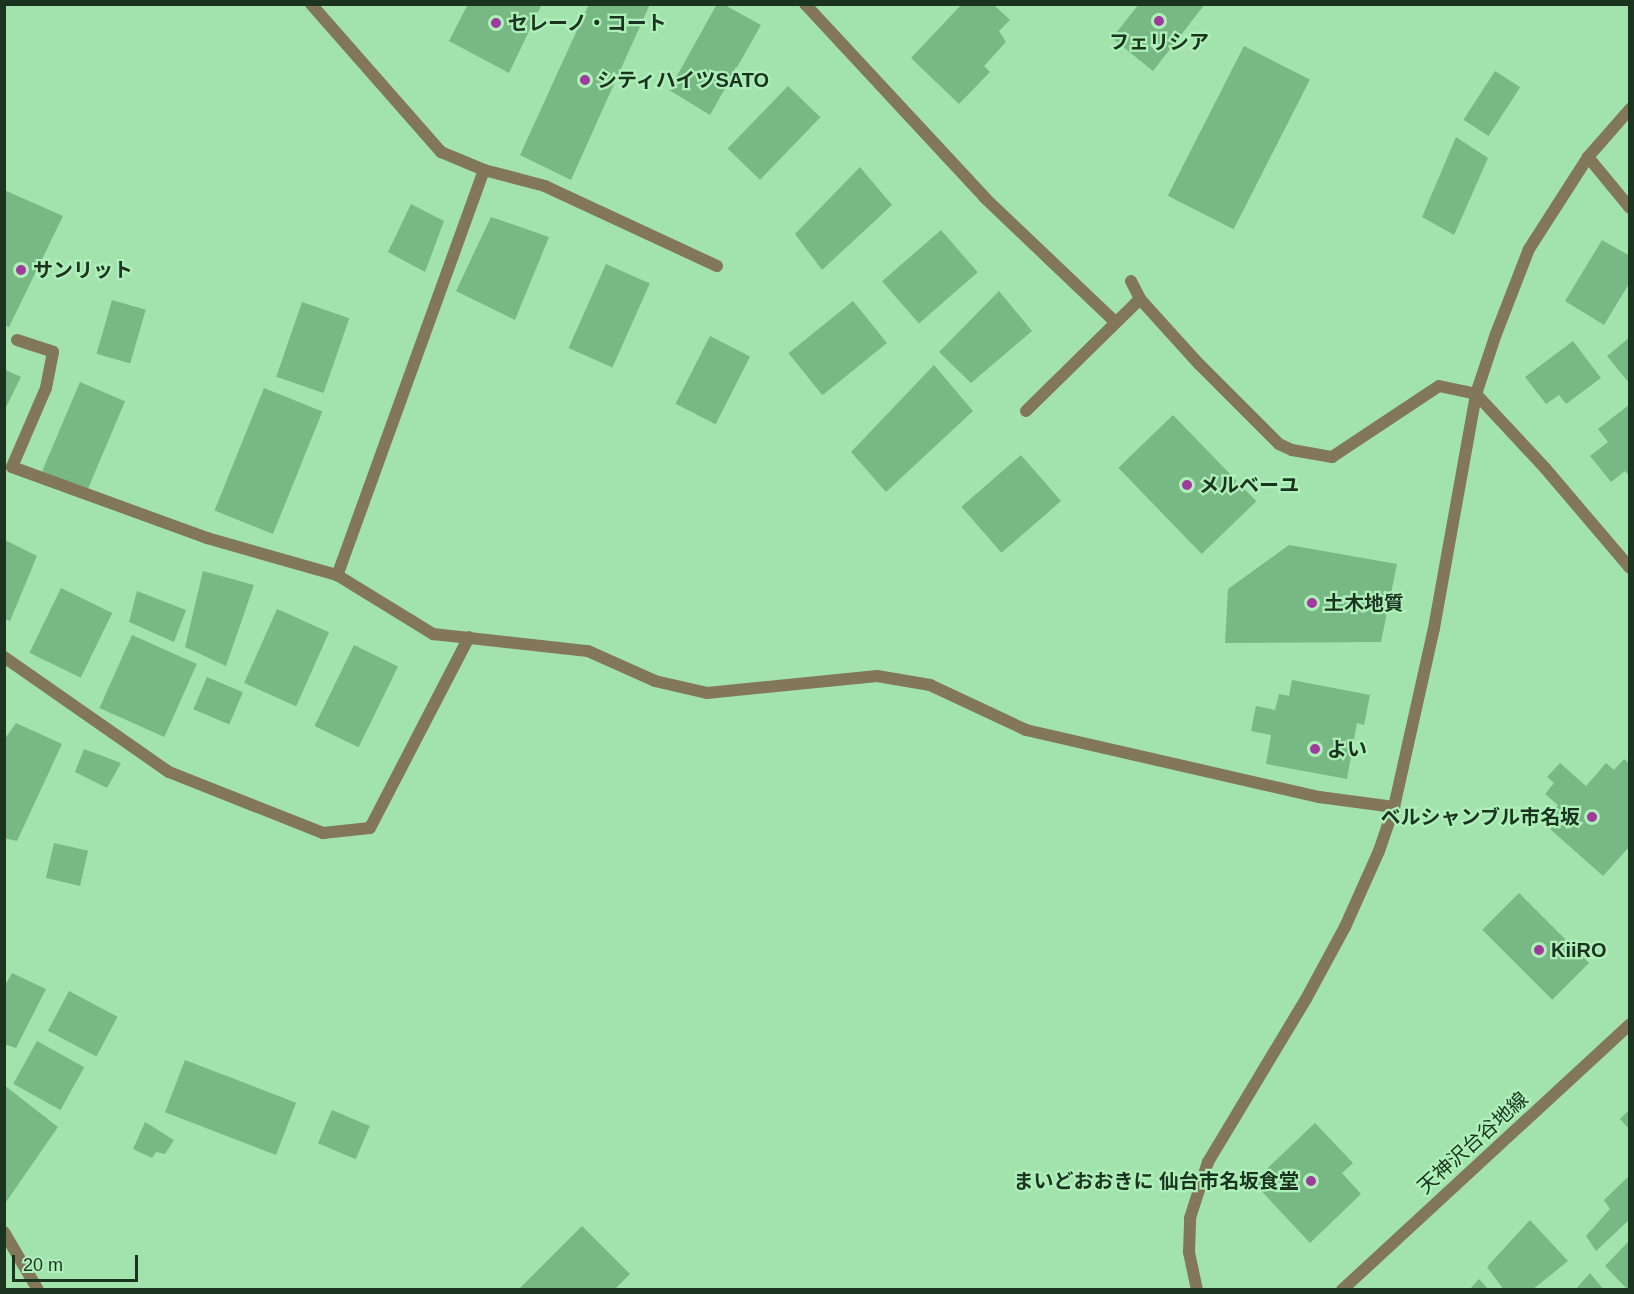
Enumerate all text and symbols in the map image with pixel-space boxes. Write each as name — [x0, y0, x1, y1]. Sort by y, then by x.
place label: セレーノ・コート — [508, 11, 668, 35]
marker: フェリシア — [1152, 14, 1166, 28]
marker: セレーノ・コート — [489, 16, 503, 30]
place label: フェリシア — [1109, 30, 1209, 54]
place label: シティハイツSATO — [597, 68, 771, 92]
marker: シティハイツSATO — [578, 73, 592, 87]
place label: サンリット — [33, 258, 133, 282]
marker: サンリット — [14, 263, 28, 277]
place label: メルベーユ — [1199, 473, 1299, 497]
marker: メルベーユ — [1180, 478, 1194, 492]
place label: 土木地質 — [1324, 591, 1404, 615]
marker: 土木地質 — [1305, 596, 1319, 610]
place label: よい — [1327, 737, 1367, 761]
marker: よい — [1308, 742, 1322, 756]
place label: ベルシャンブル市名坂 — [1380, 805, 1580, 829]
marker: ベルシャンブル市名坂 — [1585, 810, 1599, 824]
place label: KiiRO — [1551, 938, 1607, 962]
marker: KiiRO — [1532, 943, 1546, 957]
street label: 天神沢台谷地線 — [1413, 1087, 1533, 1199]
place label: まいどおおきに 仙台市名坂食堂 — [1013, 1169, 1299, 1193]
marker: まいどおおきに 仙台市名坂食堂 — [1304, 1174, 1318, 1188]
scale bar — [15, 1243, 141, 1281]
text: 20 m — [23, 1255, 63, 1275]

